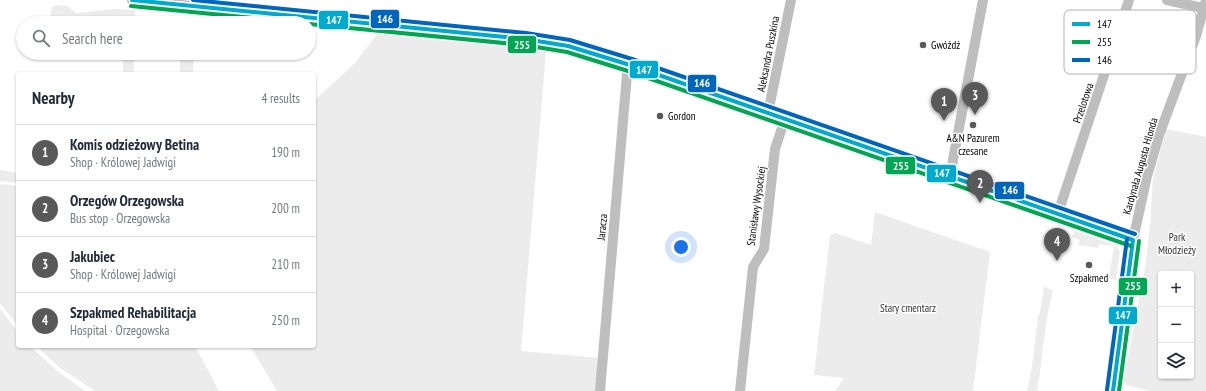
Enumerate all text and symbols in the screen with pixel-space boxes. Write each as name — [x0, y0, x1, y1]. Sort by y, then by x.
line badge: 146 — [370, 9, 400, 29]
line badge: 147 — [318, 10, 349, 30]
legend — [1064, 10, 1196, 74]
text: 146 — [377, 12, 393, 26]
text: 147 — [326, 13, 342, 27]
street label: Aleksandra Puszkina — [754, 15, 782, 93]
search box — [16, 16, 316, 60]
text: 147 — [1097, 17, 1112, 31]
icon: search — [30, 27, 52, 49]
text: Search here — [62, 29, 123, 48]
line badge: 255 — [507, 35, 537, 54]
text: 255 — [1097, 35, 1112, 49]
text: 255 — [514, 38, 530, 52]
place label: Gwóźdź — [931, 38, 960, 52]
marker: Gwóźdź — [918, 40, 928, 50]
text: 146 — [1097, 53, 1112, 67]
line badge: 147 — [629, 60, 659, 79]
text: 147 — [636, 63, 652, 77]
line badge: 146 — [687, 74, 717, 93]
text: 146 — [694, 76, 710, 90]
street label: Przelotowa — [1070, 81, 1096, 125]
pin: 3 — [962, 82, 988, 115]
text: Nearby — [32, 87, 75, 109]
pin: 1 — [931, 88, 957, 121]
text: 4 results — [261, 90, 300, 107]
place label: Gordon — [668, 109, 696, 123]
marker: Gordon — [655, 111, 665, 121]
street label: Kardynała Augusta Hlonda — [1119, 116, 1161, 216]
marker: A&N Pazurem czesane — [968, 120, 978, 130]
place label: A&N Pazurem czesane — [946, 131, 1000, 158]
text: Komis odzieżowy Betina — [70, 135, 199, 154]
text: 1 — [42, 144, 48, 161]
text: 190 m — [271, 144, 300, 161]
text: Shop · Królowej Jadwigi — [70, 154, 176, 171]
line badge: 255 — [885, 156, 916, 175]
text: 255 — [893, 159, 909, 173]
line badge: 147 — [926, 164, 957, 183]
street label: Stanisławy Wysockiej — [744, 165, 768, 247]
text: 147 — [934, 166, 950, 180]
pin: 2 — [967, 170, 993, 203]
line badge: 146 — [994, 181, 1025, 200]
text: 146 — [1002, 183, 1018, 197]
text: Orzegów Orzegowska — [70, 191, 184, 210]
text: 2 — [42, 200, 48, 217]
text: 200 m — [271, 200, 300, 217]
text: Bus stop · Orzegowska — [70, 210, 170, 227]
street label: Jaracza — [594, 213, 610, 242]
pin: 4 — [1044, 228, 1070, 261]
park label: Park Młodzieży — [1158, 230, 1197, 257]
your location — [671, 237, 691, 257]
text: Jakubiec — [70, 247, 115, 266]
text: 3 — [42, 256, 48, 273]
text: 210 m — [271, 256, 300, 273]
marker: Szpakmed — [1084, 260, 1094, 270]
text: Shop · Królowej Jadwigi — [70, 266, 176, 283]
place label: Szpakmed — [1070, 271, 1109, 285]
map controls — [1158, 271, 1194, 379]
button: + — [1158, 271, 1194, 307]
line badge: 255 — [1118, 277, 1148, 296]
text: 255 — [1125, 279, 1141, 293]
park label: Stary cmentarz — [880, 301, 936, 315]
text: Szpakmed Rehabilitacja — [70, 303, 196, 322]
line badge: 147 — [1108, 306, 1138, 325]
button: − — [1158, 307, 1194, 343]
text: 147 — [1115, 308, 1131, 322]
text: 4 — [42, 312, 48, 329]
text: 250 m — [271, 312, 300, 329]
text: Hospital · Orzegowska — [70, 322, 169, 339]
button: layers — [1158, 343, 1194, 379]

